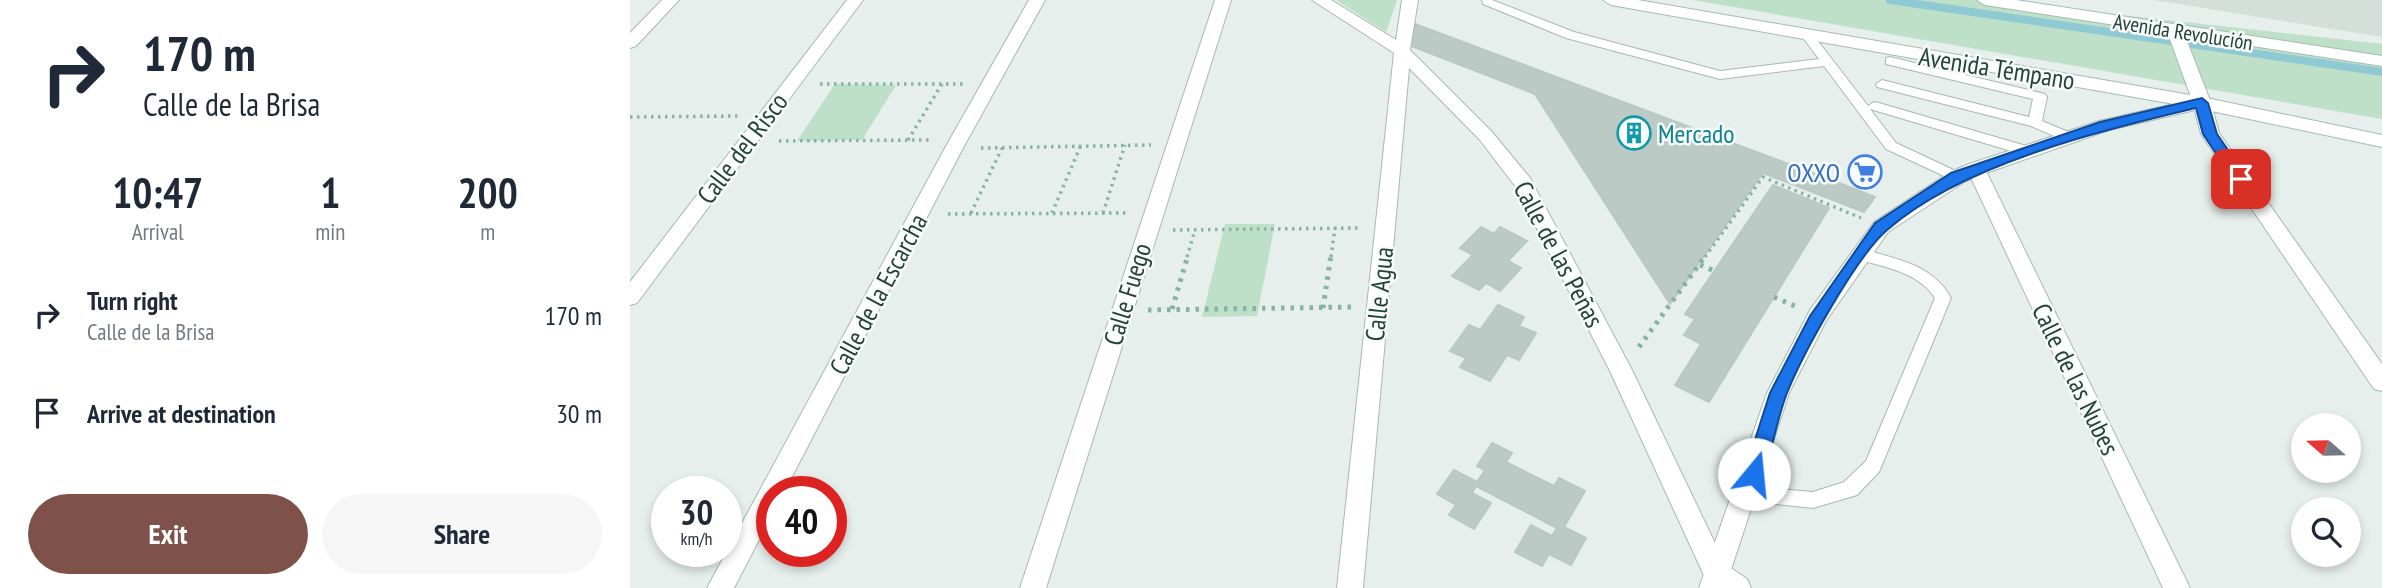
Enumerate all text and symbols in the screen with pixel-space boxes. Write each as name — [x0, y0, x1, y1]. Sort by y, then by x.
street label: Avenida Revolución — [2111, 8, 2255, 56]
text: 170 m — [143, 21, 256, 85]
icon: right — [28, 28, 119, 119]
street label: Avenida Témpano — [1917, 39, 2077, 97]
text: Calle de la Brisa — [143, 83, 320, 125]
street label: Calle del Risco — [689, 86, 795, 210]
building icon: Mercado — [1615, 114, 1653, 152]
place label: Mercado — [1658, 117, 1735, 150]
pin — [2211, 149, 2271, 209]
supermarket icon: OXXO — [1846, 153, 1884, 191]
place label: OXXO — [1787, 156, 1840, 189]
icon: arrive — [2222, 160, 2260, 198]
text: 10:47 — [112, 165, 203, 220]
text: 1 — [320, 165, 340, 220]
text: 200 — [458, 165, 518, 220]
street label: Calle de las Peñas — [1507, 175, 1611, 333]
street label: Calle de la Escarcha — [822, 208, 934, 380]
text: Arrival — [132, 217, 184, 246]
text: min — [315, 217, 345, 246]
text: m — [480, 217, 495, 246]
street label: Calle Fuego — [1096, 239, 1158, 349]
street label: Calle Agua — [1358, 245, 1400, 343]
text: Turn right — [87, 284, 178, 317]
icon: right — [28, 296, 66, 334]
street label: Calle de las Nubes — [2025, 298, 2127, 460]
text: 170 m — [544, 299, 602, 332]
text: Calle de la Brisa — [87, 317, 214, 346]
icon: arrive — [28, 394, 66, 432]
text: Arrive at destination — [87, 397, 276, 430]
text: 30 m — [556, 397, 602, 430]
north arrow — [2291, 413, 2361, 483]
map controls — [2291, 413, 2361, 567]
position arrow — [1717, 437, 1791, 511]
speed limit sign: 40 — [756, 476, 847, 567]
text: 30 — [680, 489, 713, 535]
button: Exit — [28, 494, 308, 574]
button: Share — [322, 494, 602, 574]
button: search — [2291, 497, 2361, 567]
text: km/h — [681, 527, 712, 550]

